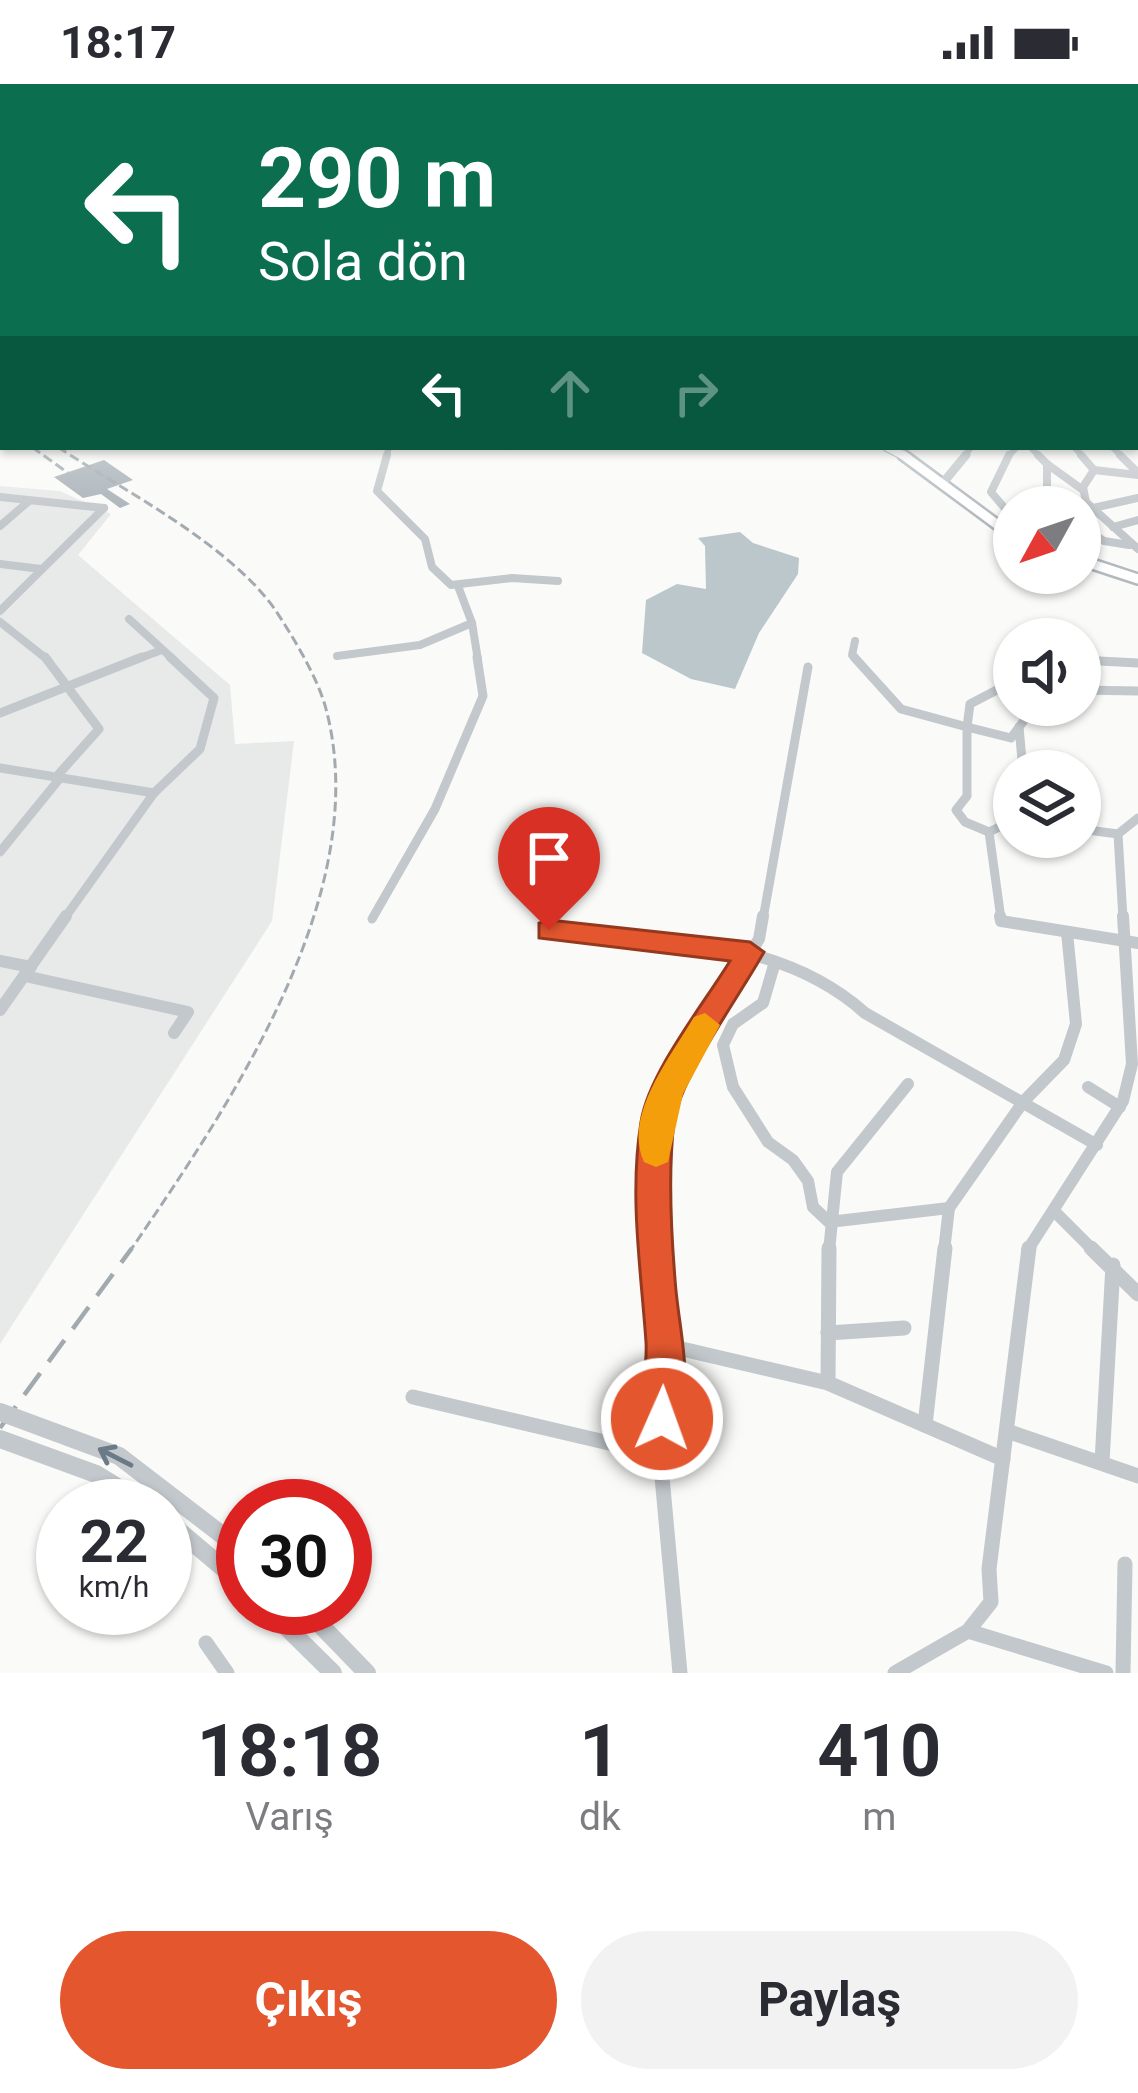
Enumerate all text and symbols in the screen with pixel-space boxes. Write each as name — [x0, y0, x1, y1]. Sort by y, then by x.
text: 18:17 — [60, 16, 176, 69]
text: 290 m — [258, 129, 496, 228]
icon: left — [60, 132, 216, 288]
text: Sola dön — [258, 230, 468, 293]
icon: left — [411, 360, 477, 426]
icon: ahead — [537, 360, 603, 426]
icon: right — [663, 360, 729, 426]
north arrow — [993, 486, 1101, 594]
map controls — [993, 486, 1101, 858]
button: sound — [993, 618, 1101, 726]
button: layers — [993, 750, 1101, 858]
pin — [498, 807, 600, 930]
icon: arrive — [516, 825, 582, 891]
position arrow — [599, 1356, 725, 1482]
one-way arrow — [98, 1445, 134, 1467]
speed limit sign: 30 — [216, 1479, 372, 1635]
text: 22 — [80, 1506, 148, 1577]
text: km/h — [79, 1569, 149, 1604]
text: 18:18 — [197, 1709, 382, 1794]
text: 1 — [579, 1709, 620, 1794]
text: 410 — [817, 1709, 941, 1794]
text: Varış — [245, 1794, 334, 1840]
text: dk — [579, 1794, 621, 1840]
text: m — [862, 1794, 896, 1840]
button: Çıkış — [60, 1931, 557, 2069]
button: Paylaş — [581, 1931, 1078, 2069]

